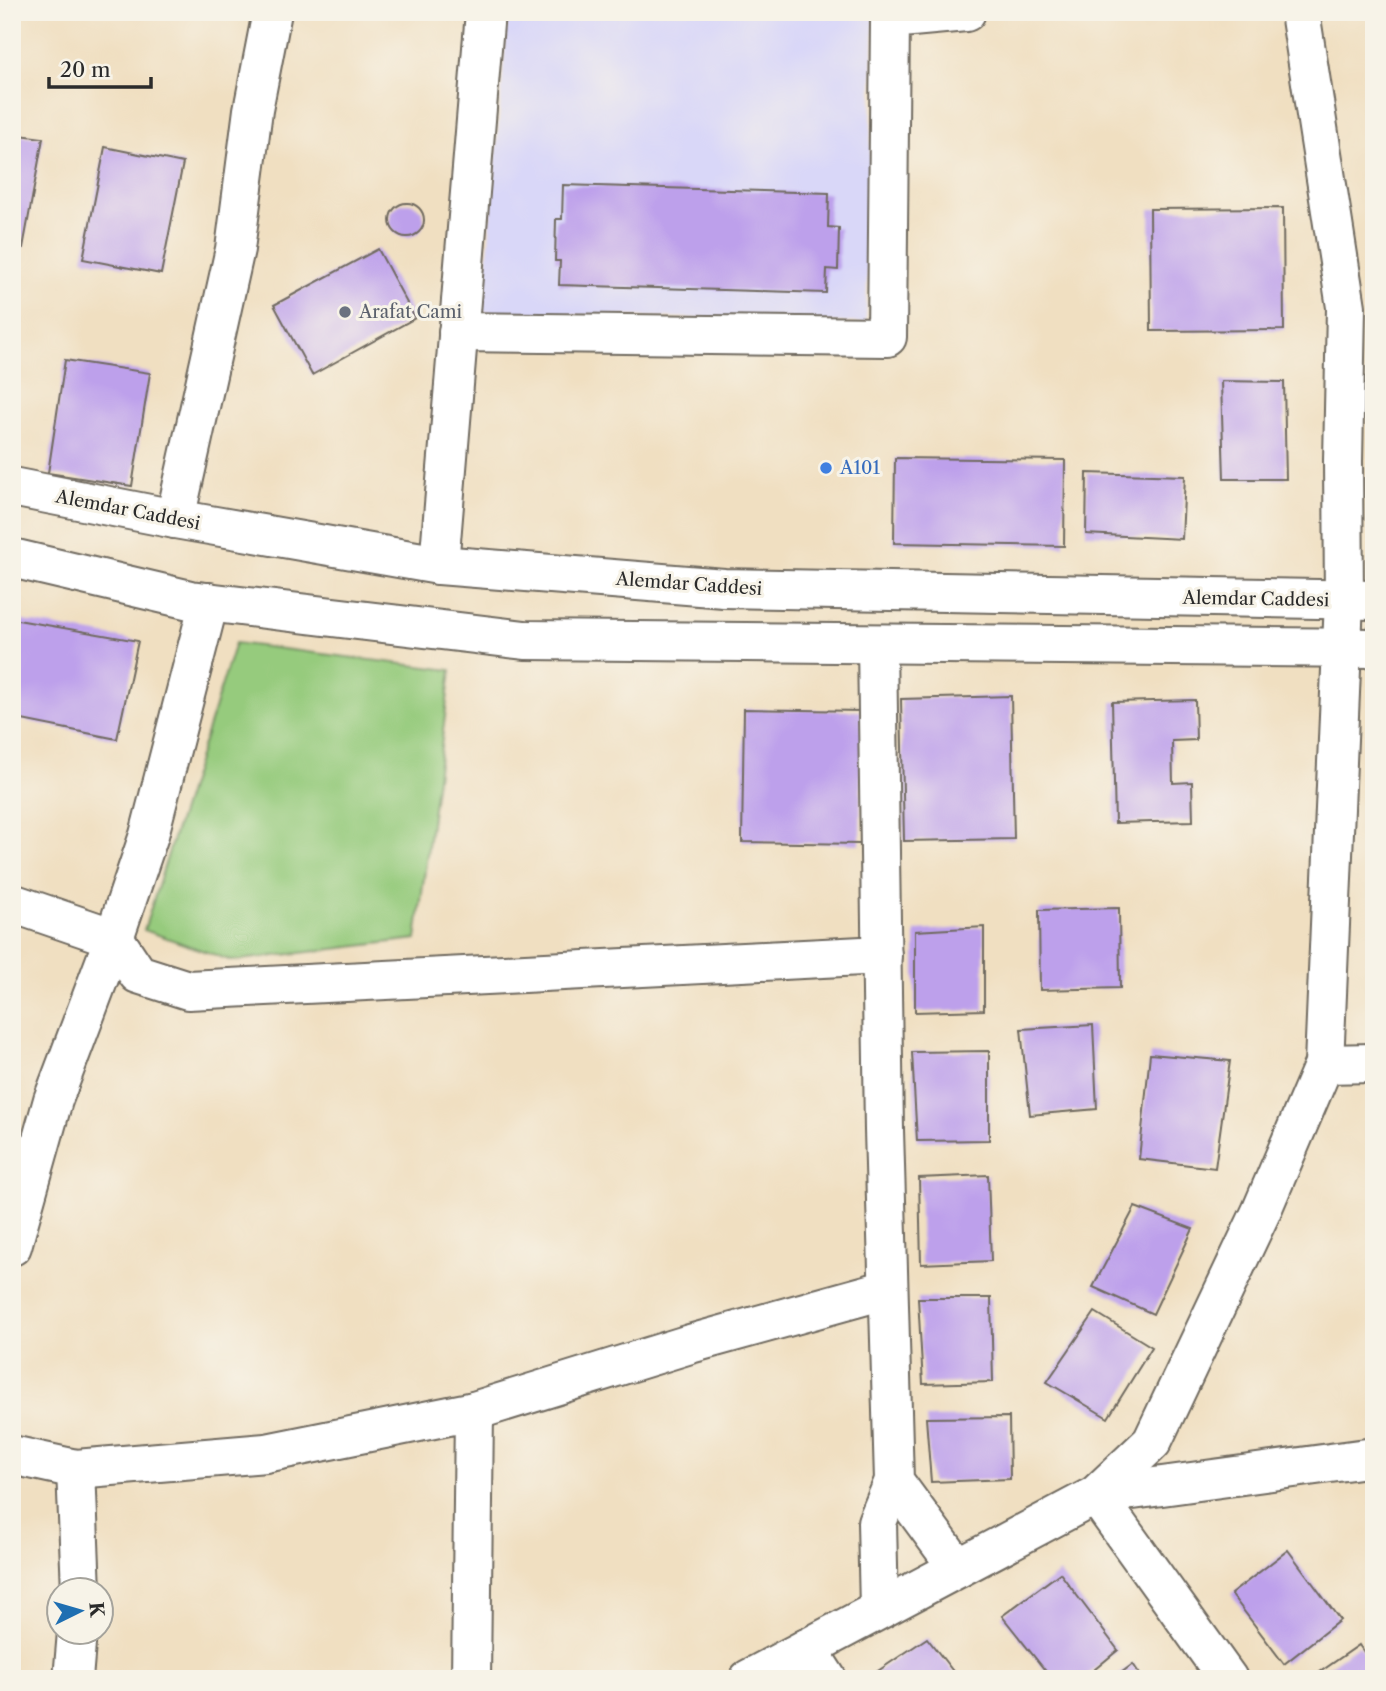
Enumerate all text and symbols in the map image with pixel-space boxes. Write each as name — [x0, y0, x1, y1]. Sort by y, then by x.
scale bar — [49, 46, 150, 90]
text: 20 m — [60, 57, 111, 82]
place label: Arafat Cami — [358, 301, 463, 323]
marker: Arafat Cami — [337, 304, 353, 320]
place label: A101 — [839, 457, 880, 479]
marker: A101 — [818, 460, 834, 476]
street label: Alemdar Caddesi — [53, 485, 203, 535]
street label: Alemdar Caddesi — [614, 568, 763, 600]
street label: Alemdar Caddesi — [1181, 587, 1330, 611]
north arrow — [46, 1576, 116, 1646]
text: K — [84, 1601, 109, 1619]

